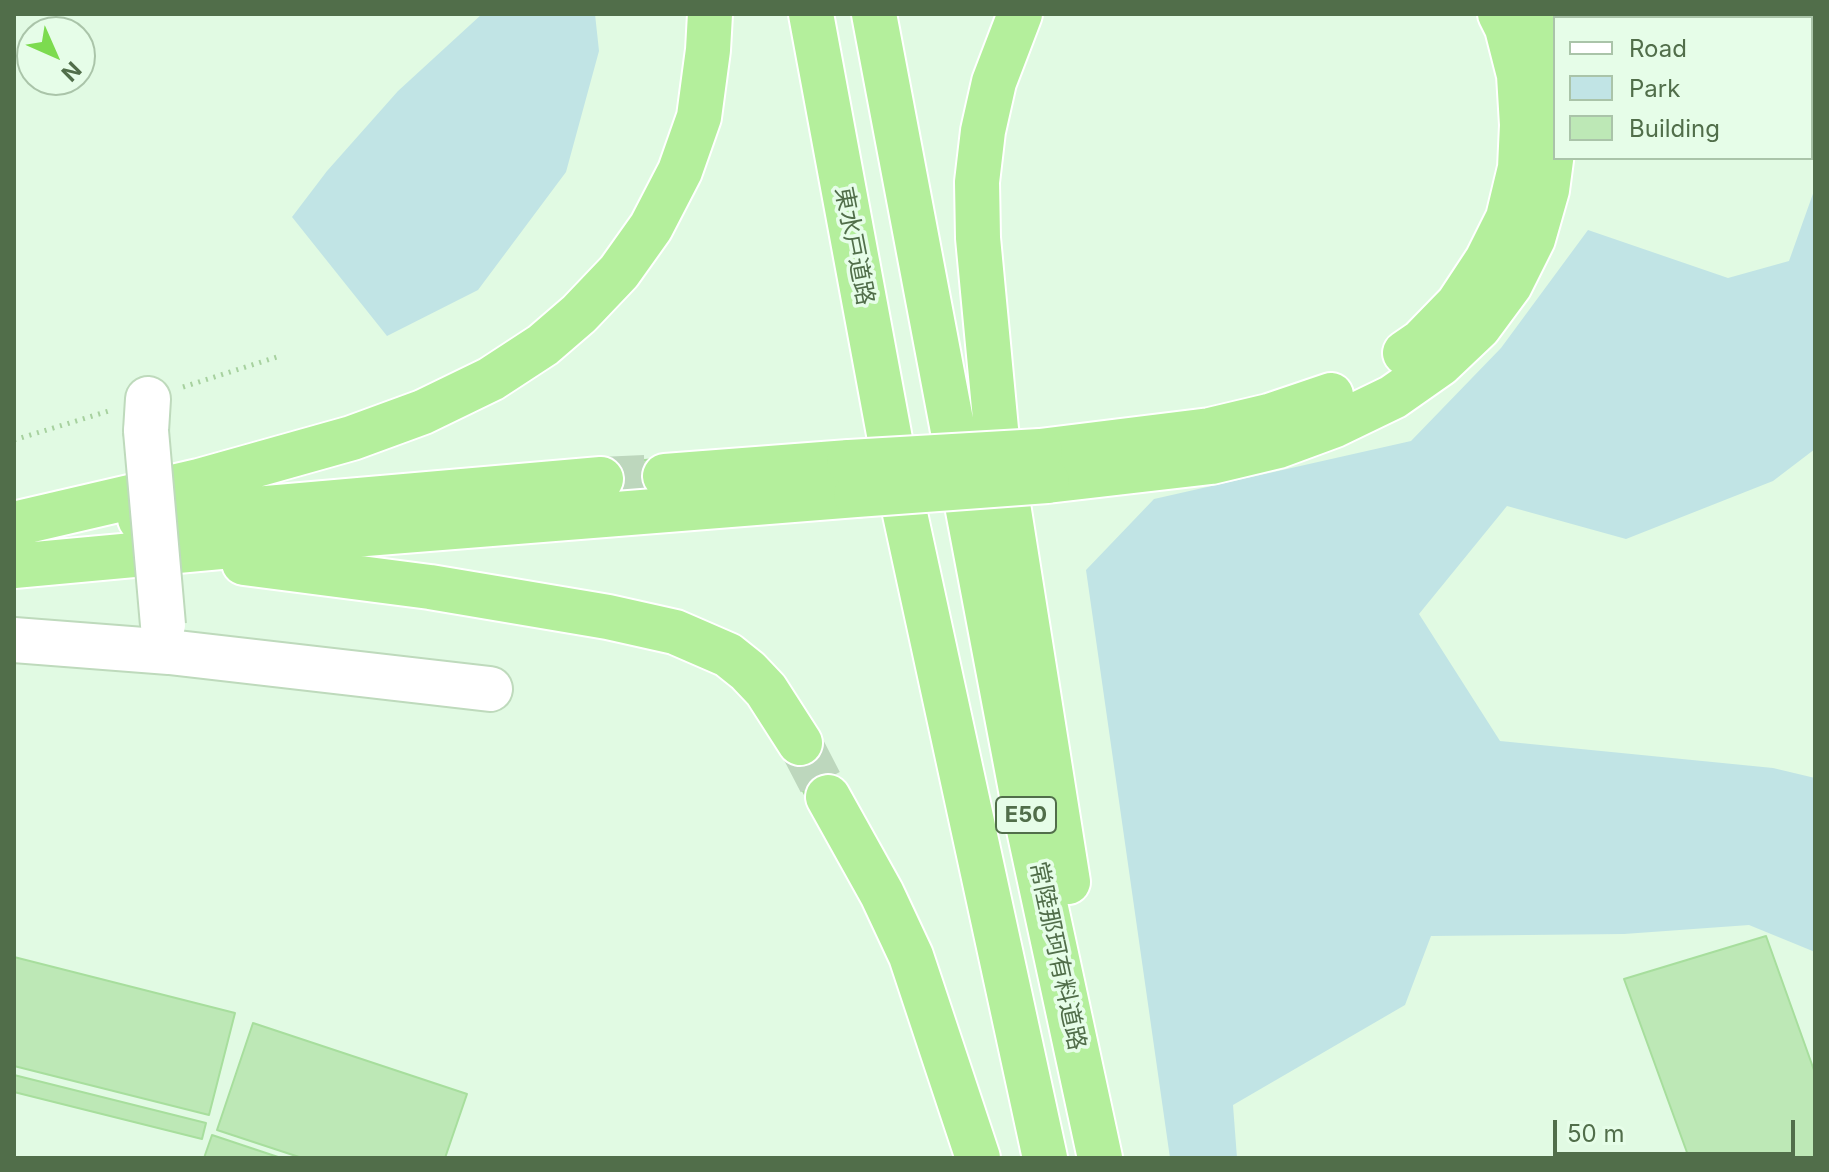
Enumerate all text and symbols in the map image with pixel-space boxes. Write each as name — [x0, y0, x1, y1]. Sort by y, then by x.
north arrow — [16, 16, 96, 96]
legend — [1553, 16, 1813, 160]
text: Road — [1629, 34, 1687, 63]
text: N — [56, 56, 87, 87]
text: Park — [1629, 74, 1680, 103]
text: Building — [1629, 114, 1720, 143]
street label: 東水戸道路 — [828, 184, 880, 308]
road number: E50 — [996, 797, 1056, 833]
street label: 常陸那珂有料道路 — [1023, 859, 1091, 1053]
scale bar — [1557, 1104, 1799, 1154]
text: 50 m — [1567, 1119, 1625, 1148]

